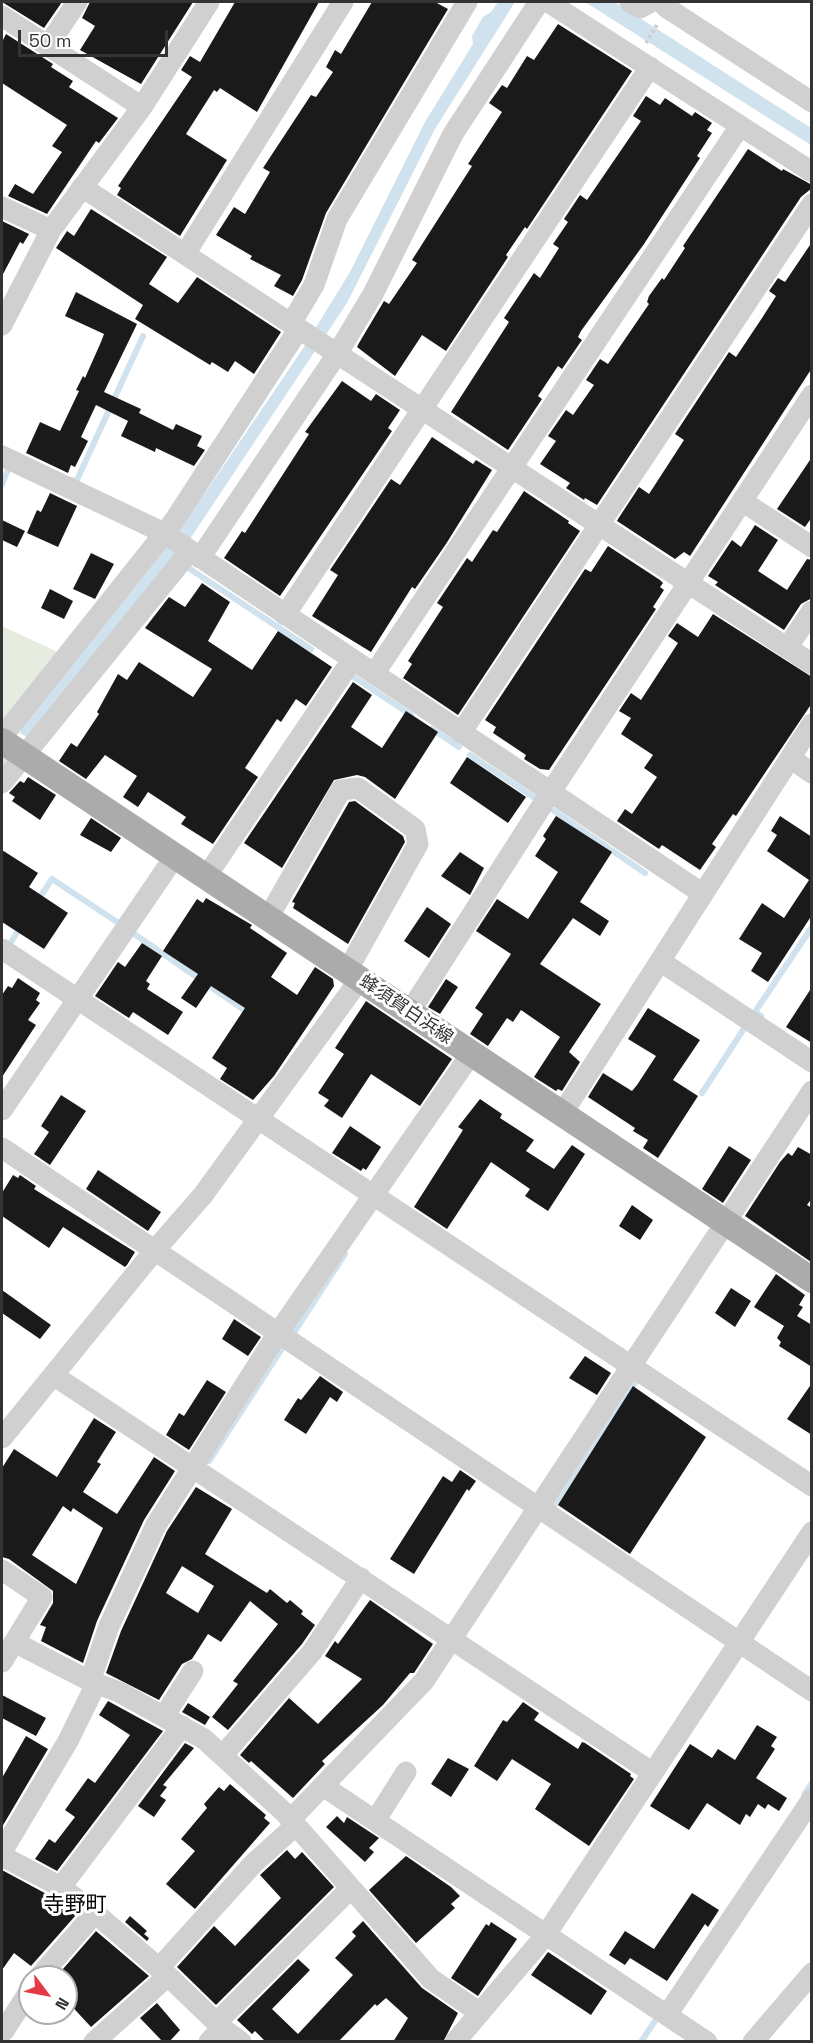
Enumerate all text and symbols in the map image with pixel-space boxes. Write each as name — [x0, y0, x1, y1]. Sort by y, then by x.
scale bar — [21, 18, 171, 56]
text: 50 m — [29, 29, 71, 52]
street label: 蜂須賀白浜線 — [355, 971, 457, 1049]
district label: 寺野町 — [44, 1892, 106, 1918]
north arrow — [18, 1965, 78, 2025]
text: N — [50, 1994, 74, 2014]

